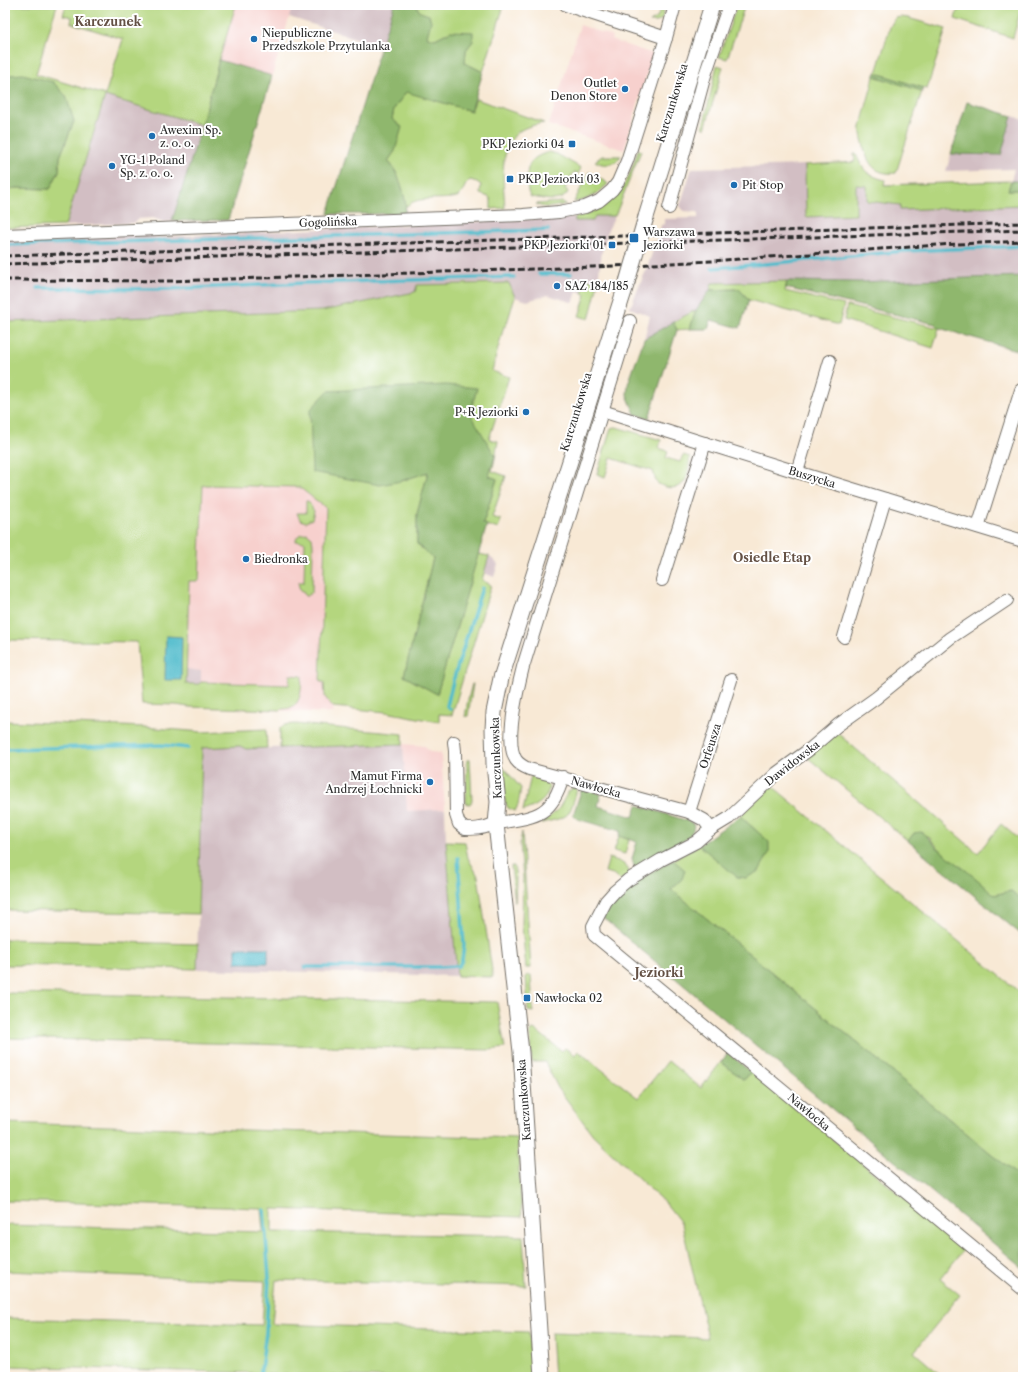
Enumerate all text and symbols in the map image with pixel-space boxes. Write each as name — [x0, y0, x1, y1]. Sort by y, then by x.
district label: Karczunek — [75, 14, 143, 29]
place label: Niepubliczne Przedszkole Przytulanka — [262, 26, 390, 53]
marker: Niepubliczne Przedszkole Przytulanka — [249, 34, 259, 44]
street label: Karczunkowska — [653, 62, 691, 144]
place label: Outlet Denon Store — [551, 76, 617, 103]
marker: Outlet Denon Store — [620, 84, 630, 94]
place label: Awexim Sp. z. o. o. — [159, 123, 221, 150]
marker: Awexim Sp. z. o. o. — [147, 131, 157, 141]
place label: PKP Jeziorki 04 — [482, 137, 564, 151]
marker: PKP Jeziorki 04 — [567, 139, 577, 149]
place label: YG-1 Poland Sp. z. o. o. — [119, 153, 185, 180]
marker: YG-1 Poland Sp. z. o. o. — [107, 161, 117, 171]
place label: PKP Jeziorki 03 — [518, 172, 600, 186]
marker: PKP Jeziorki 03 — [505, 174, 515, 184]
place label: Pit Stop — [742, 178, 784, 192]
marker: Pit Stop — [729, 180, 739, 190]
street label: Gogolińska — [299, 214, 358, 230]
place label: Warszawa Jeziorki — [641, 225, 695, 252]
marker: Warszawa Jeziorki — [628, 232, 640, 244]
place label: PKP Jeziorki 01 — [524, 238, 604, 252]
marker: PKP Jeziorki 01 — [607, 240, 617, 250]
place label: SAZ 184/185 — [565, 279, 629, 293]
marker: SAZ 184/185 — [552, 281, 562, 291]
street label: Karczunkowska — [557, 371, 595, 453]
place label: P+R Jeziorki — [455, 405, 519, 419]
marker: P+R Jeziorki — [521, 407, 531, 417]
street label: Buszycka — [787, 463, 837, 491]
district label: Osiedle Etap — [733, 550, 811, 565]
place label: Biedronka — [254, 552, 308, 566]
marker: Biedronka — [241, 554, 251, 564]
street label: Karczunkowska — [488, 717, 504, 799]
street label: Orfeusza — [696, 721, 724, 770]
street label: Dawidowska — [762, 737, 822, 789]
place label: Mamut Firma Andrzej Łochnicki — [324, 769, 423, 796]
street label: Nawłocka — [569, 773, 623, 801]
marker: Mamut Firma Andrzej Łochnicki — [425, 777, 435, 787]
district label: Jeziorki — [633, 965, 684, 980]
place label: Nawłocka 02 — [535, 991, 602, 1005]
marker: Nawłocka 02 — [522, 993, 532, 1003]
street label: Karczunkowska — [514, 1058, 534, 1141]
street label: Nawłocka — [785, 1090, 833, 1134]

